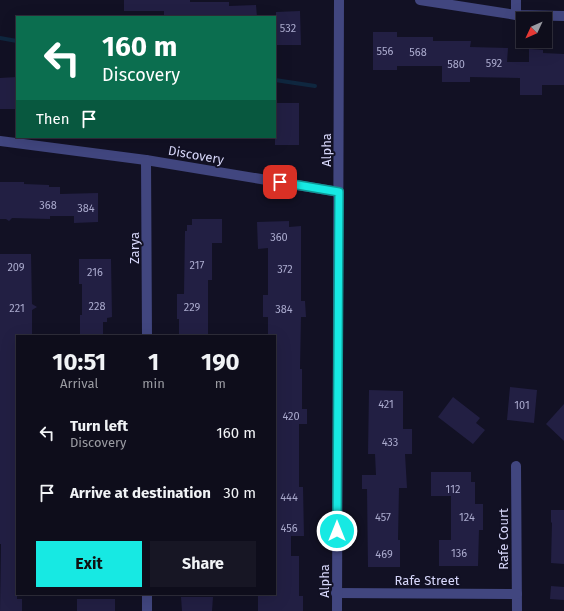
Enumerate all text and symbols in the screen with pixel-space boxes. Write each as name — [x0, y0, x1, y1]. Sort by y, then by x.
north arrow — [516, 12, 552, 48]
map controls — [516, 12, 552, 48]
house number: 532 — [280, 22, 296, 35]
text: 160 m — [102, 30, 177, 63]
icon: left — [36, 32, 88, 84]
house number: 556 — [377, 45, 394, 58]
house number: 568 — [409, 46, 427, 59]
house number: 592 — [486, 57, 502, 70]
house number: 580 — [447, 58, 465, 71]
text: Discovery — [102, 64, 180, 86]
icon: arrive — [78, 108, 100, 130]
text: Then — [36, 110, 70, 128]
street label: Alpha — [319, 133, 334, 167]
street label: Discovery — [167, 143, 226, 167]
pin — [263, 165, 297, 199]
icon: arrive — [269, 171, 291, 193]
house number: 368 — [39, 199, 57, 212]
house number: 384 — [77, 202, 95, 215]
house number: 360 — [270, 231, 288, 244]
street label: Zarya — [127, 232, 142, 264]
house number: 217 — [190, 259, 205, 272]
house number: 209 — [7, 261, 25, 274]
house number: 372 — [277, 263, 293, 276]
house number: 216 — [87, 266, 103, 279]
house number: 228 — [89, 300, 105, 313]
house number: 229 — [184, 301, 200, 314]
house number: 221 — [9, 302, 25, 315]
house number: 384 — [275, 303, 293, 316]
text: 10:51 — [52, 348, 106, 376]
text: 1 — [148, 348, 159, 376]
text: 190 — [201, 348, 240, 376]
text: Arrival — [60, 376, 98, 391]
text: min — [142, 376, 165, 391]
text: m — [215, 376, 226, 391]
house number: 421 — [378, 398, 394, 411]
house number: 101 — [514, 399, 530, 412]
house number: 420 — [282, 410, 300, 423]
text: Turn left — [70, 417, 128, 435]
icon: left — [36, 422, 58, 444]
text: 160 m — [216, 424, 256, 442]
text: Discovery — [70, 435, 126, 450]
house number: 433 — [382, 436, 398, 449]
icon: arrive — [36, 482, 58, 504]
house number: 112 — [446, 483, 460, 496]
text: Arrive at destination — [70, 484, 211, 502]
text: 30 m — [223, 484, 256, 502]
house number: 444 — [280, 491, 298, 504]
street label: Rafe Court — [496, 508, 511, 570]
position arrow — [316, 510, 358, 552]
house number: 457 — [375, 511, 391, 524]
house number: 124 — [459, 511, 475, 524]
house number: 456 — [280, 522, 298, 535]
button: Exit — [36, 541, 142, 587]
button: Share — [150, 541, 256, 587]
house number: 136 — [451, 547, 467, 560]
house number: 469 — [375, 548, 393, 561]
street label: Alpha — [317, 564, 332, 598]
street label: Rafe Street — [395, 573, 460, 588]

